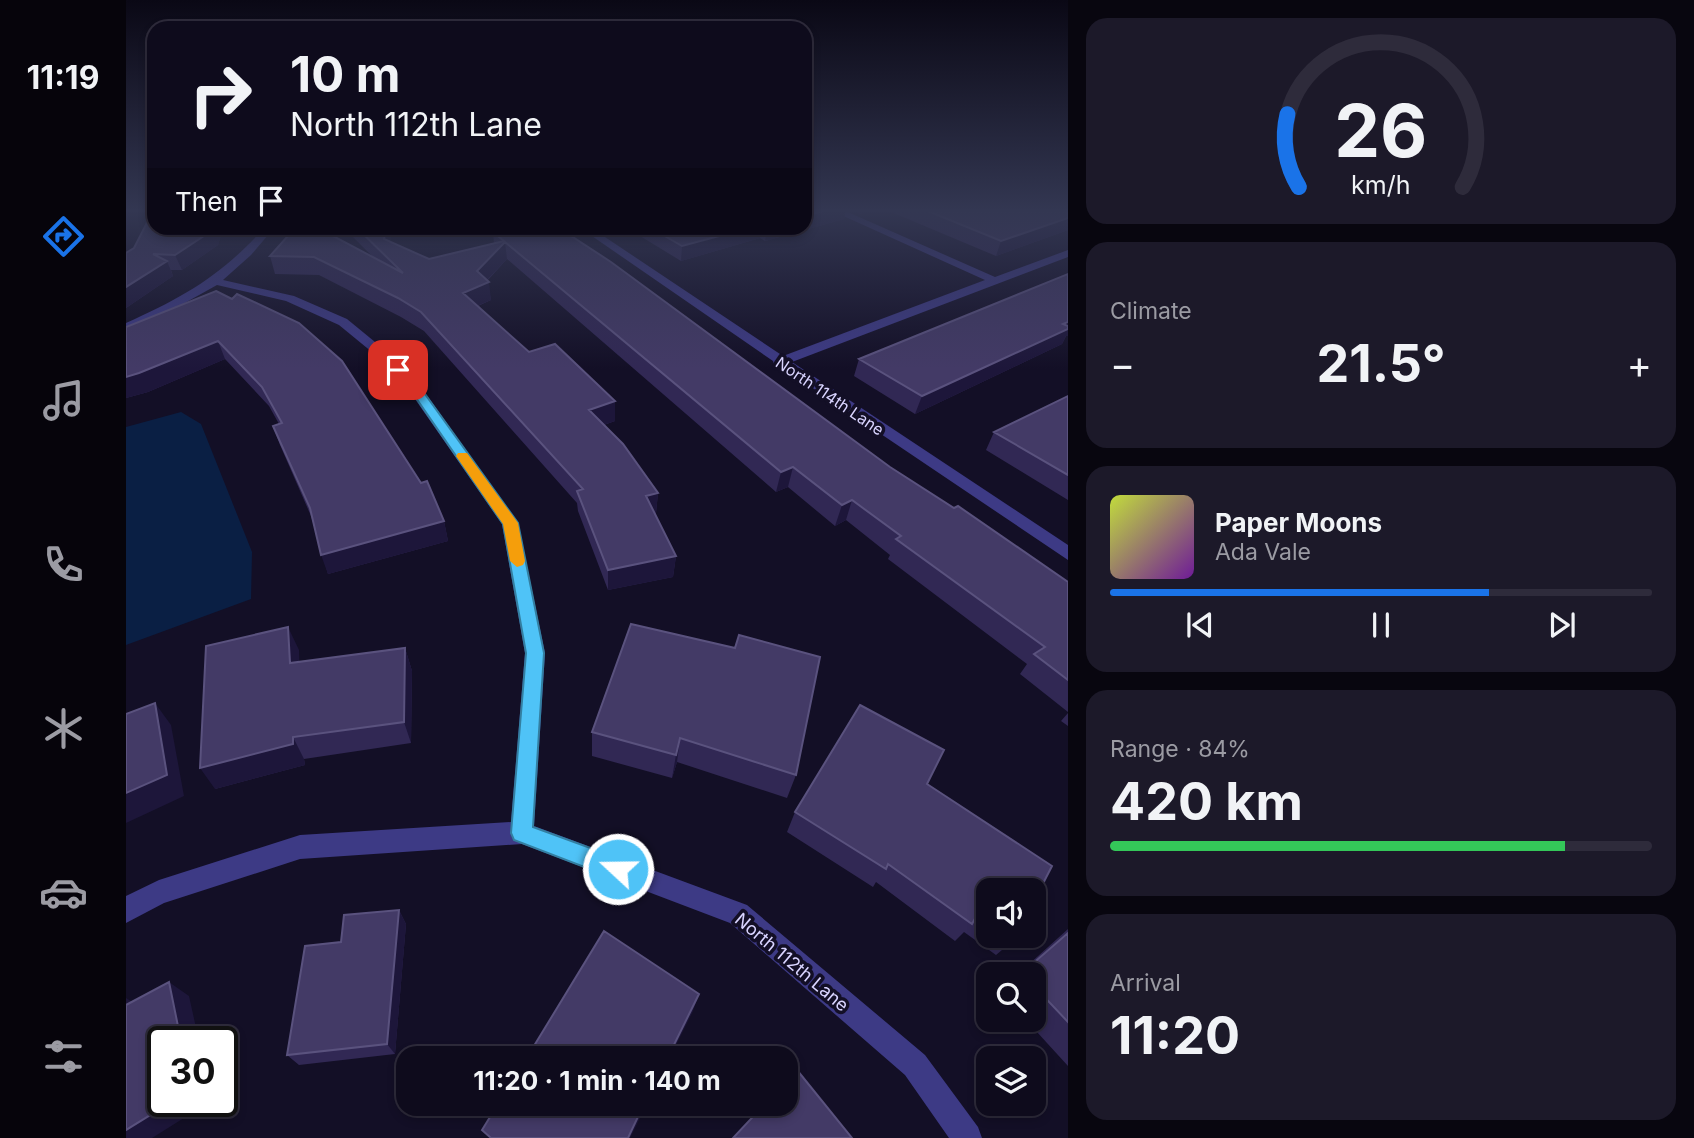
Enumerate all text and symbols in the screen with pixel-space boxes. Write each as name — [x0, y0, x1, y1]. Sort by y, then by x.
text: 10 m — [290, 45, 401, 104]
icon: right — [175, 49, 266, 140]
text: 11:19 — [27, 58, 99, 97]
text: 26 — [1334, 86, 1428, 175]
text: North 112th Lane — [290, 105, 542, 144]
text: km/h — [1351, 170, 1411, 200]
icon: arrive — [252, 182, 290, 220]
text: Then — [175, 186, 238, 217]
icon: directions — [39, 212, 88, 261]
text: Climate — [1110, 297, 1192, 325]
text: 21.5° — [1316, 332, 1446, 395]
pin — [368, 340, 428, 400]
text: − — [1110, 341, 1135, 387]
text: + — [1627, 341, 1652, 387]
icon: arrive — [379, 351, 417, 389]
street label: North 114th Lane — [772, 352, 888, 440]
icon: music — [39, 376, 88, 425]
text: Paper Moons — [1215, 507, 1382, 538]
text: Ada Vale — [1215, 538, 1311, 566]
icon: phone — [39, 540, 88, 589]
icon: previous — [1181, 606, 1219, 644]
icon: pause — [1362, 606, 1400, 644]
icon: next — [1543, 606, 1581, 644]
icon: climate — [39, 704, 88, 753]
text: Range · 84% — [1110, 735, 1250, 763]
text: 420 km — [1110, 770, 1303, 833]
position arrow — [581, 832, 655, 906]
icon: car — [39, 868, 88, 917]
map controls — [976, 878, 1046, 1116]
button: sound — [976, 878, 1046, 948]
street label: North 112th Lane — [731, 908, 853, 1016]
button: search — [976, 962, 1046, 1032]
text: Arrival — [1110, 969, 1181, 997]
text: 11:20 — [1110, 1004, 1240, 1067]
speed limit sign: 30 — [147, 1026, 238, 1117]
icon: filters — [39, 1032, 88, 1081]
button: layers — [976, 1046, 1046, 1116]
text: 11:20 · 1 min · 140 m — [473, 1065, 721, 1096]

